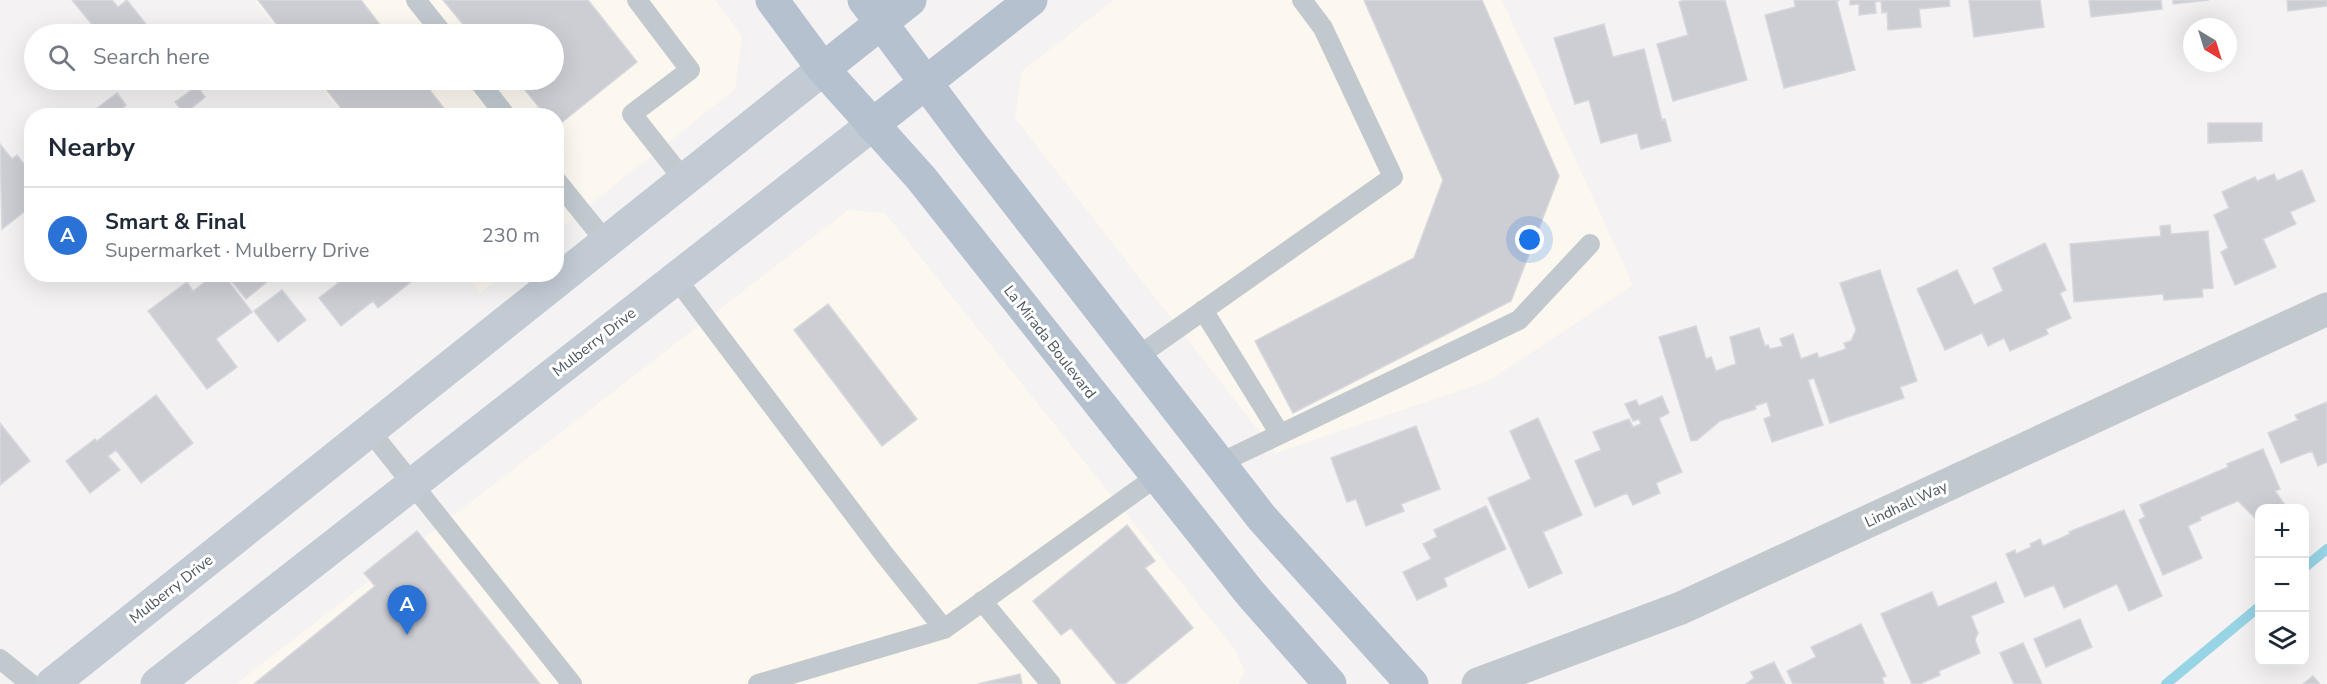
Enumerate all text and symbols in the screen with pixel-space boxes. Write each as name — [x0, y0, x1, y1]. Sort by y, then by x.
north arrow — [2183, 18, 2237, 72]
search box — [24, 24, 564, 90]
icon: search — [45, 41, 78, 74]
text: Search here — [93, 42, 210, 72]
text: Nearby — [48, 130, 135, 165]
text: Smart & Final — [105, 207, 246, 237]
text: A — [60, 222, 75, 249]
text: 230 m — [482, 222, 540, 249]
your location — [1515, 225, 1544, 254]
text: Supermarket · Mulberry Drive — [105, 237, 369, 264]
street label: La Mirada Boulevard — [999, 281, 1101, 403]
street label: Mulberry Drive — [548, 303, 640, 381]
street label: Lindhall Way — [1861, 476, 1951, 532]
map controls — [2255, 504, 2309, 666]
button: + — [2255, 504, 2309, 558]
street label: Mulberry Drive — [125, 550, 217, 628]
button: − — [2255, 558, 2309, 612]
pin: A — [388, 586, 426, 635]
button: layers — [2255, 612, 2309, 666]

